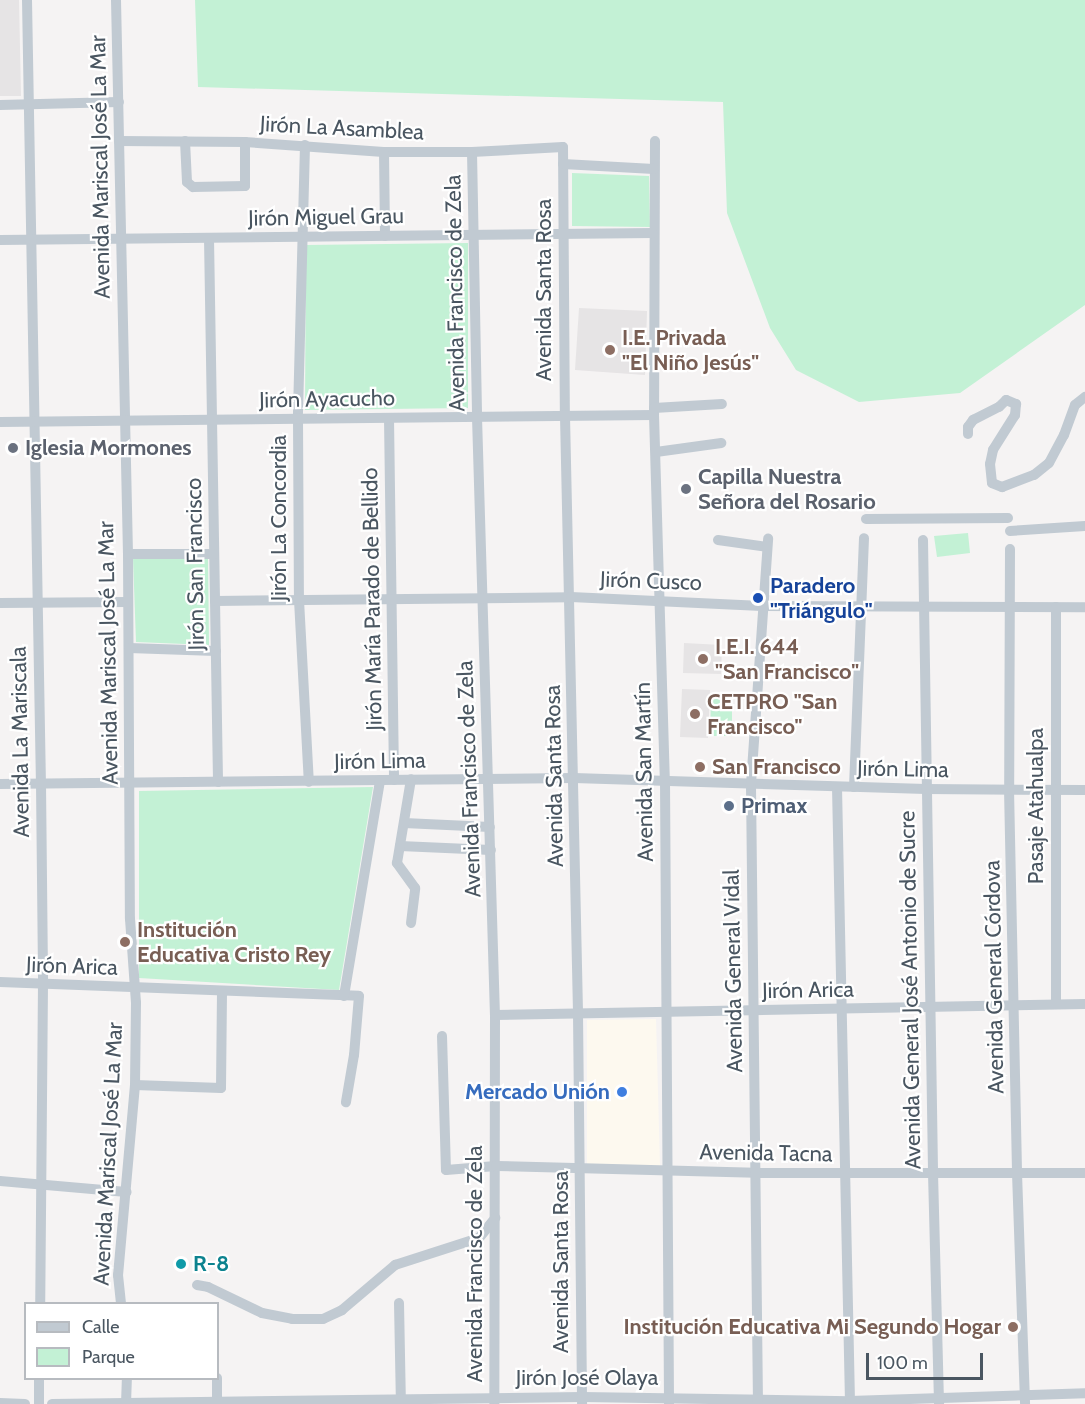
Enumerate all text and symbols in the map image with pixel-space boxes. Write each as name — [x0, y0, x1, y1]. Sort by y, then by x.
street label: Avenida Mariscal José La Mar — [85, 35, 115, 299]
street label: Jirón La Asamblea — [259, 111, 425, 145]
street label: Avenida Francisco de Zela — [440, 174, 470, 412]
street label: Avenida Santa Rosa — [531, 199, 557, 381]
street label: Jirón Miguel Grau — [248, 202, 404, 232]
place label: I.E. Privada "El Niño Jesús" — [622, 324, 759, 376]
marker: I.E. Privada "El Niño Jesús" — [603, 343, 617, 357]
street label: Jirón Ayacucho — [259, 385, 395, 413]
place label: Iglesia Mormones — [25, 435, 192, 461]
street label: Jirón La Concordia — [266, 435, 292, 601]
marker: Iglesia Mormones — [6, 441, 20, 455]
place label: Capilla Nuestra Señora del Rosario — [698, 463, 876, 514]
street label: Jirón María Parado de Bellido — [357, 467, 387, 731]
street label: Jirón San Francisco — [180, 477, 210, 651]
marker: Capilla Nuestra Señora del Rosario — [679, 482, 693, 496]
street label: Avenida Mariscal José La Mar — [93, 521, 123, 785]
street label: Jirón Cusco — [600, 566, 702, 596]
place label: Paradero "Triángulo" — [770, 572, 873, 624]
marker: Paradero "Triángulo" — [751, 591, 765, 605]
place label: I.E.I. 644 "San Francisco" — [715, 633, 859, 684]
street label: Avenida La Mariscala — [5, 646, 35, 838]
marker: I.E.I. 644 "San Francisco" — [696, 652, 710, 666]
street label: Avenida Francisco de Zela — [452, 660, 486, 898]
street label: Avenida San Martín — [629, 682, 659, 862]
street label: Avenida Santa Rosa — [539, 685, 569, 867]
place label: CETPRO "San Francisco" — [707, 688, 837, 740]
marker: CETPRO "San Francisco" — [688, 707, 702, 721]
street label: Pasaje Atahualpa — [1023, 728, 1049, 884]
street label: Jirón Lima — [334, 747, 426, 775]
place label: San Francisco — [712, 754, 841, 780]
street label: Jirón Lima — [857, 755, 949, 783]
marker: San Francisco — [693, 760, 707, 774]
place label: Primax — [741, 793, 807, 819]
marker: Primax — [722, 799, 736, 813]
street label: Avenida General José Antonio de Sucre — [894, 810, 926, 1170]
street label: Avenida General Córdova — [979, 860, 1009, 1094]
street label: Avenida General Vidal — [718, 869, 748, 1073]
place label: Institución Educativa Cristo Rey — [137, 916, 331, 968]
marker: Institución Educativa Cristo Rey — [118, 935, 132, 949]
street label: Jirón Arica — [26, 951, 118, 981]
street label: Jirón Arica — [762, 976, 854, 1004]
street label: Avenida Mariscal José La Mar — [88, 1022, 128, 1286]
place label: Mercado Unión — [465, 1079, 610, 1105]
marker: Mercado Unión — [615, 1085, 629, 1099]
street label: Avenida Tacna — [699, 1139, 833, 1167]
street label: Avenida Francisco de Zela — [462, 1145, 488, 1383]
street label: Avenida Santa Rosa — [548, 1171, 574, 1353]
place label: R-8 — [193, 1251, 229, 1277]
marker: R-8 — [174, 1257, 188, 1271]
legend — [24, 1302, 219, 1380]
place label: Institución Educativa Mi Segundo Hogar — [623, 1314, 1001, 1340]
text: Calle — [82, 1316, 119, 1338]
marker: Institución Educativa Mi Segundo Hogar — [1006, 1320, 1020, 1334]
scale bar — [869, 1341, 986, 1379]
text: Parque — [82, 1346, 135, 1368]
text: 100 m — [877, 1352, 928, 1374]
street label: Jirón José Olaya — [516, 1365, 658, 1391]

